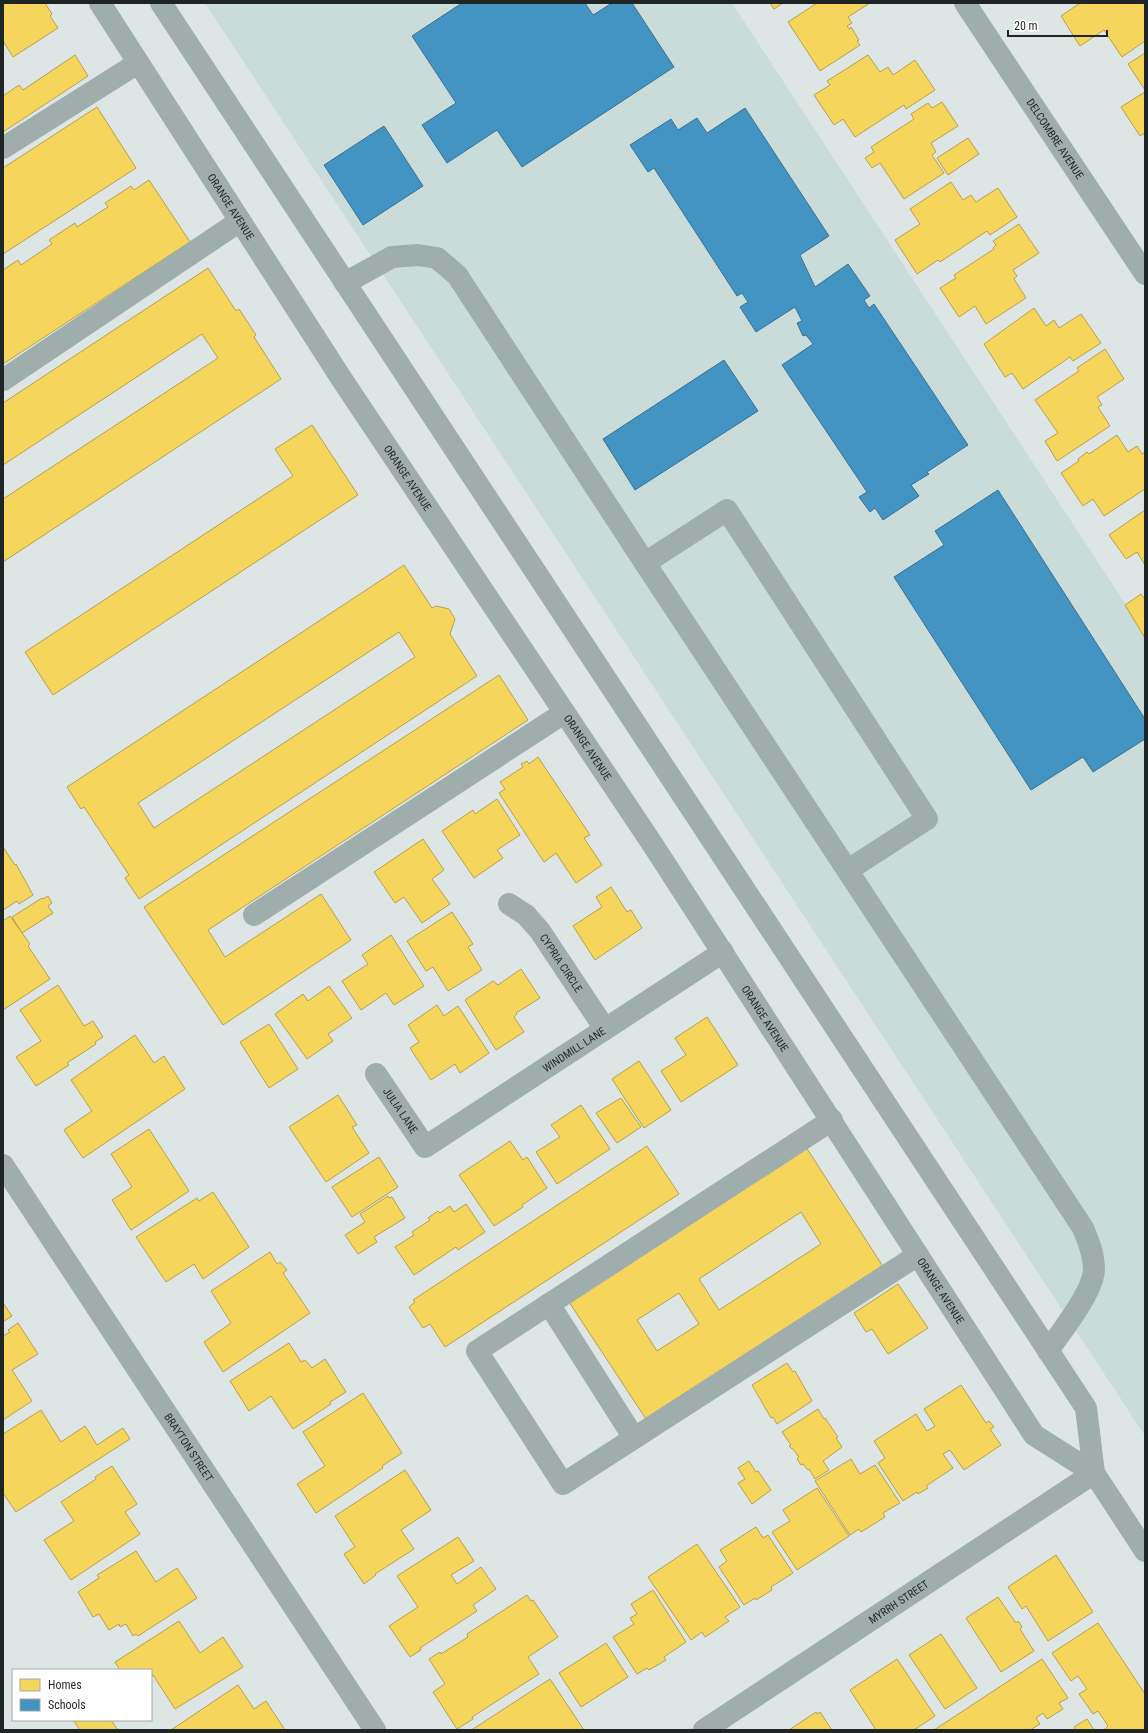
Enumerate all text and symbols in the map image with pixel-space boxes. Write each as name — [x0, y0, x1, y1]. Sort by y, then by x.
scale bar — [1008, 12, 1107, 38]
text: 20 m — [1014, 19, 1038, 33]
street label: DELCOMBRE AVENUE — [1023, 96, 1086, 182]
street label: ORANGE AVENUE — [204, 171, 257, 243]
street label: ORANGE AVENUE — [381, 443, 434, 514]
street label: ORANGE AVENUE — [561, 712, 614, 783]
street label: CYPRIA CIRCLE — [537, 932, 585, 996]
street label: ORANGE AVENUE — [739, 983, 791, 1055]
street label: WINDMILL LANE — [540, 1024, 609, 1075]
street label: JULIA LANE — [380, 1085, 420, 1137]
street label: ORANGE AVENUE — [914, 1255, 967, 1327]
street label: BRAYTON STREET — [161, 1411, 216, 1484]
street label: MYRRH STREET — [866, 1578, 931, 1627]
legend — [12, 1669, 152, 1721]
text: Homes — [48, 1678, 82, 1692]
text: Schools — [48, 1698, 86, 1712]

